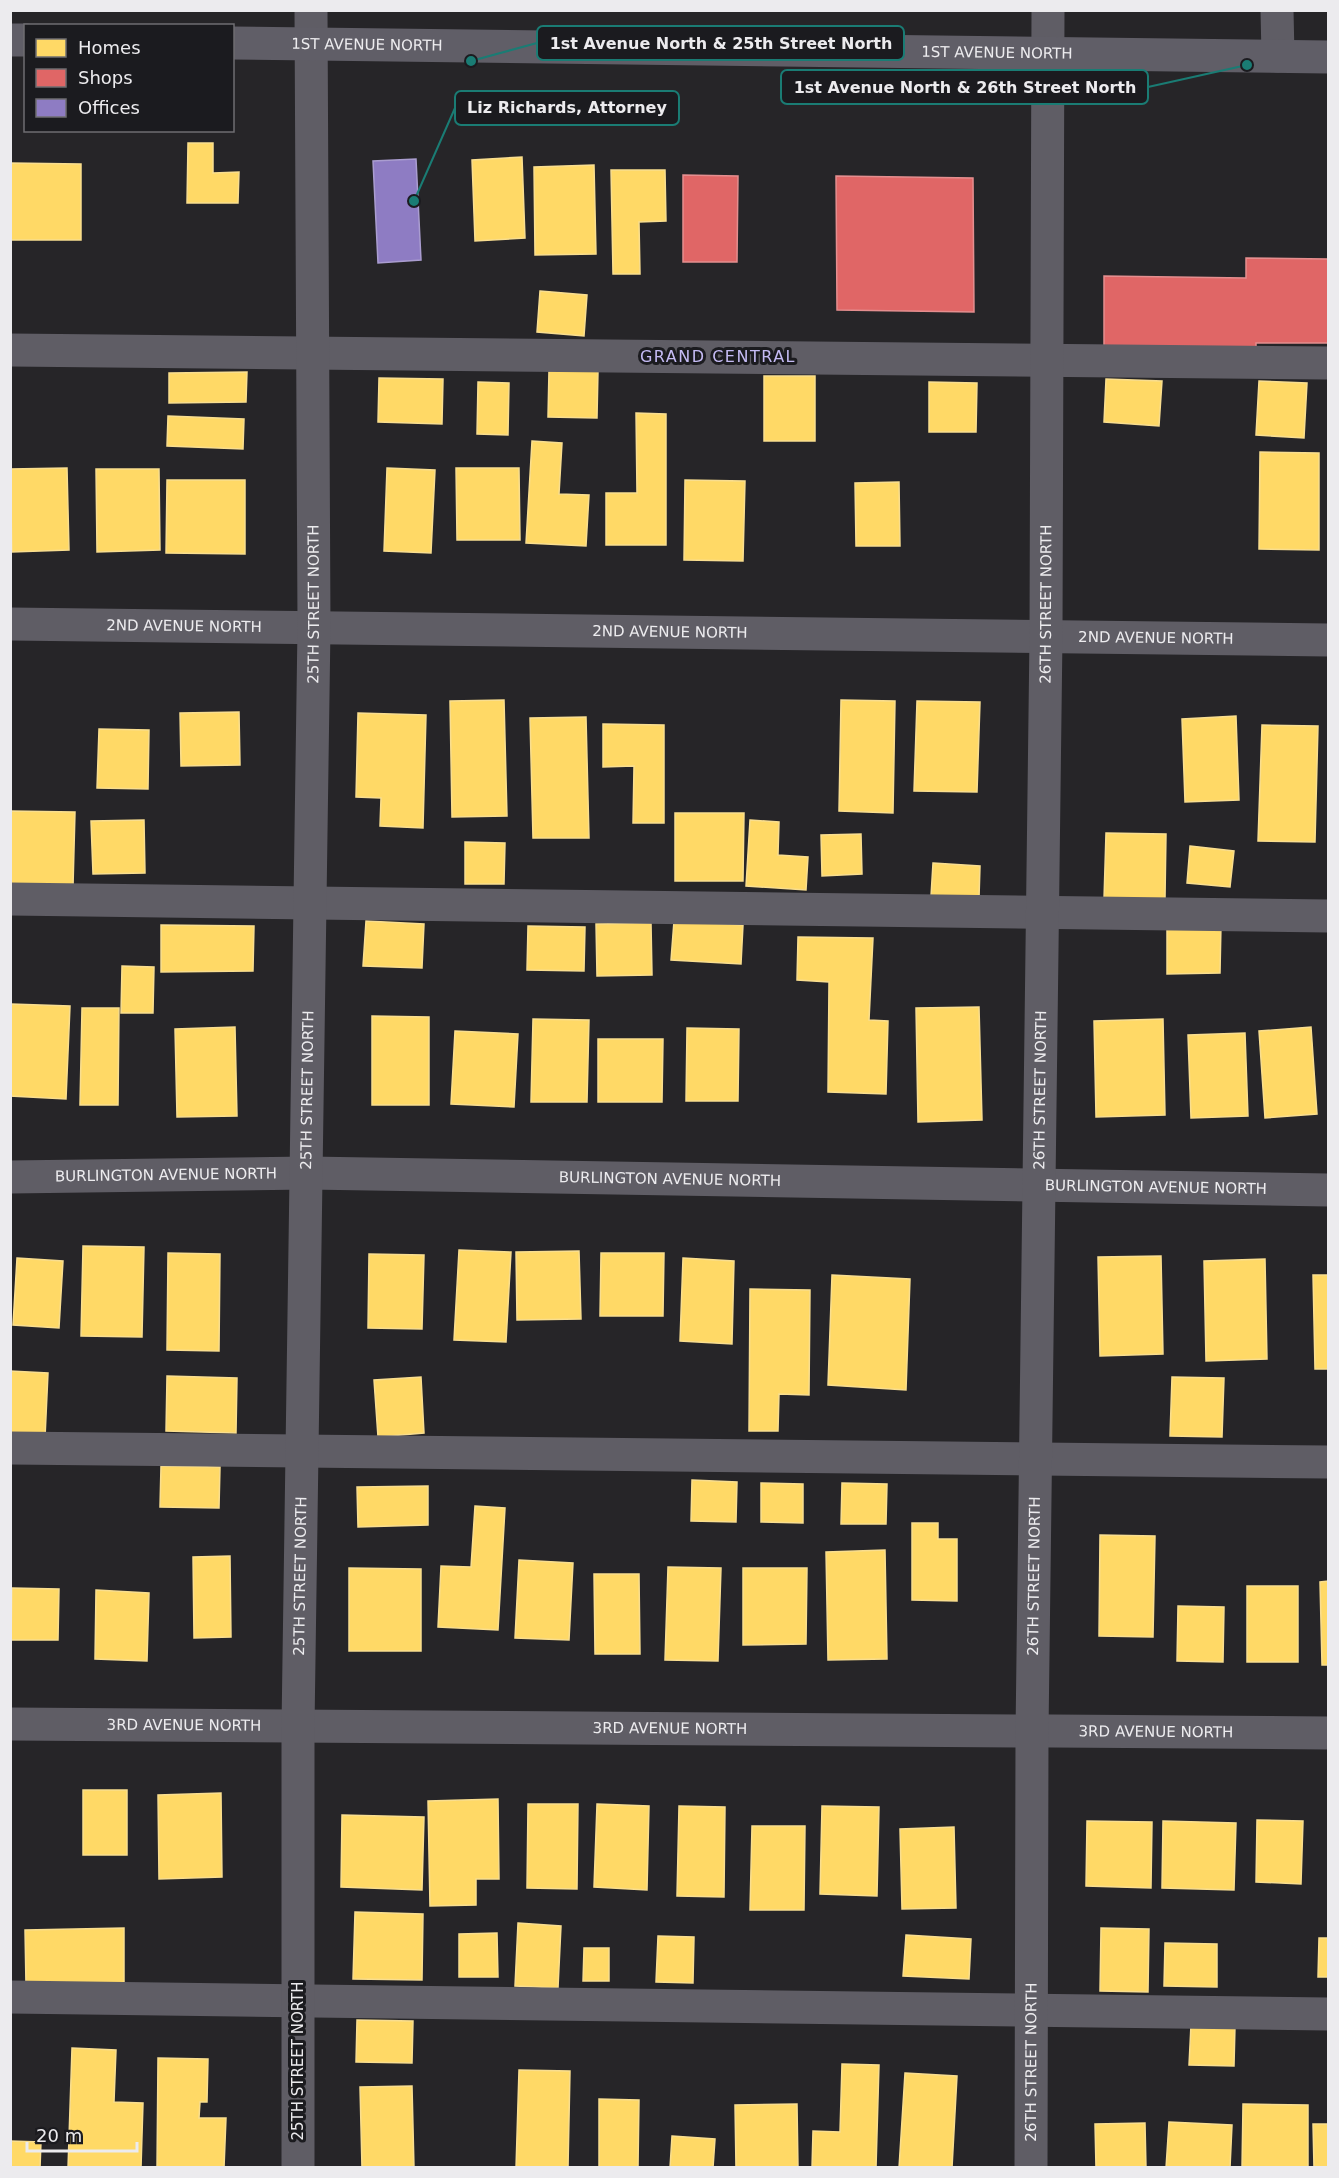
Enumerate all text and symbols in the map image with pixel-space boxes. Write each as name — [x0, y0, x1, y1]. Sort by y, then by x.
legend — [24, 24, 234, 132]
callout: 1st Avenue North & 25th Street North — [537, 26, 904, 60]
text: 1st Avenue North & 25th Street North — [550, 34, 892, 53]
street label: 1ST AVENUE NORTH — [291, 35, 443, 55]
text: Homes — [78, 37, 141, 58]
street label: 1ST AVENUE NORTH — [921, 43, 1073, 63]
text: Shops — [78, 67, 133, 88]
callout: 1st Avenue North & 26th Street North — [781, 70, 1148, 104]
text: 1st Avenue North & 26th Street North — [794, 78, 1136, 97]
callout: Liz Richards, Attorney — [455, 91, 679, 125]
text: Offices — [78, 97, 140, 118]
text: Liz Richards, Attorney — [467, 98, 667, 117]
district label: GRAND CENTRAL — [640, 347, 796, 366]
street label: 25TH STREET NORTH — [304, 524, 323, 684]
street label: 26TH STREET NORTH — [1036, 524, 1055, 684]
street label: 2ND AVENUE NORTH — [106, 616, 262, 636]
street label: 2ND AVENUE NORTH — [592, 622, 748, 642]
street label: 2ND AVENUE NORTH — [1078, 628, 1234, 648]
street label: 25TH STREET NORTH — [297, 1010, 317, 1170]
street label: 26TH STREET NORTH — [1030, 1010, 1050, 1170]
street label: BURLINGTON AVENUE NORTH — [55, 1164, 277, 1185]
street label: BURLINGTON AVENUE NORTH — [559, 1168, 781, 1190]
street label: BURLINGTON AVENUE NORTH — [1045, 1176, 1267, 1198]
street label: 25TH STREET NORTH — [290, 1496, 310, 1656]
street label: 26TH STREET NORTH — [1024, 1496, 1044, 1656]
street label: 3RD AVENUE NORTH — [107, 1716, 261, 1735]
street label: 3RD AVENUE NORTH — [593, 1719, 747, 1738]
street label: 3RD AVENUE NORTH — [1079, 1722, 1233, 1741]
street label: 25TH STREET NORTH — [289, 1981, 307, 2141]
street label: 26TH STREET NORTH — [1022, 1982, 1040, 2142]
scale bar — [27, 2115, 136, 2153]
text: 20 m — [36, 2125, 82, 2146]

